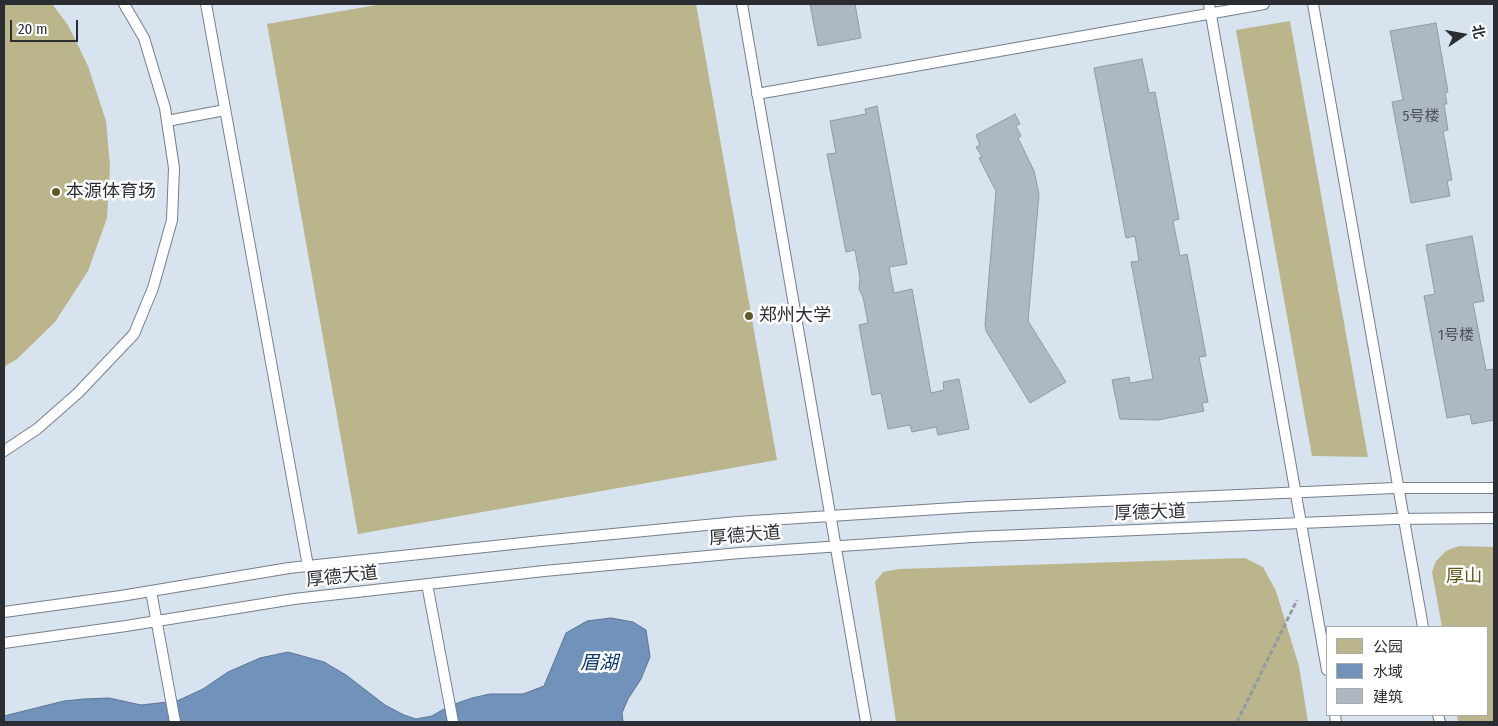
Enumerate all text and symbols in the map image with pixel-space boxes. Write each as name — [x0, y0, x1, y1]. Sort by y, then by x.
scale bar — [12, 10, 80, 42]
north arrow — [1438, 10, 1488, 60]
text: 20 m — [18, 20, 48, 38]
text: 北 — [1468, 23, 1488, 40]
house number: 5号楼 — [1403, 108, 1439, 126]
place label: 本源体育场 — [66, 181, 156, 203]
marker: 本源体育场 — [50, 186, 62, 198]
place label: 郑州大学 — [759, 305, 831, 327]
marker: 郑州大学 — [743, 310, 755, 322]
house number: 1号楼 — [1438, 327, 1474, 345]
street label: 厚德大道 — [1114, 501, 1186, 525]
street label: 厚德大道 — [708, 522, 782, 550]
street label: 厚德大道 — [305, 562, 379, 592]
park label: 厚山 — [1446, 566, 1482, 588]
legend — [1326, 626, 1488, 716]
text: 公园 — [1373, 638, 1403, 656]
water label: 眉湖 — [580, 653, 618, 675]
text: 水域 — [1373, 663, 1403, 681]
text: 建筑 — [1373, 688, 1403, 706]

